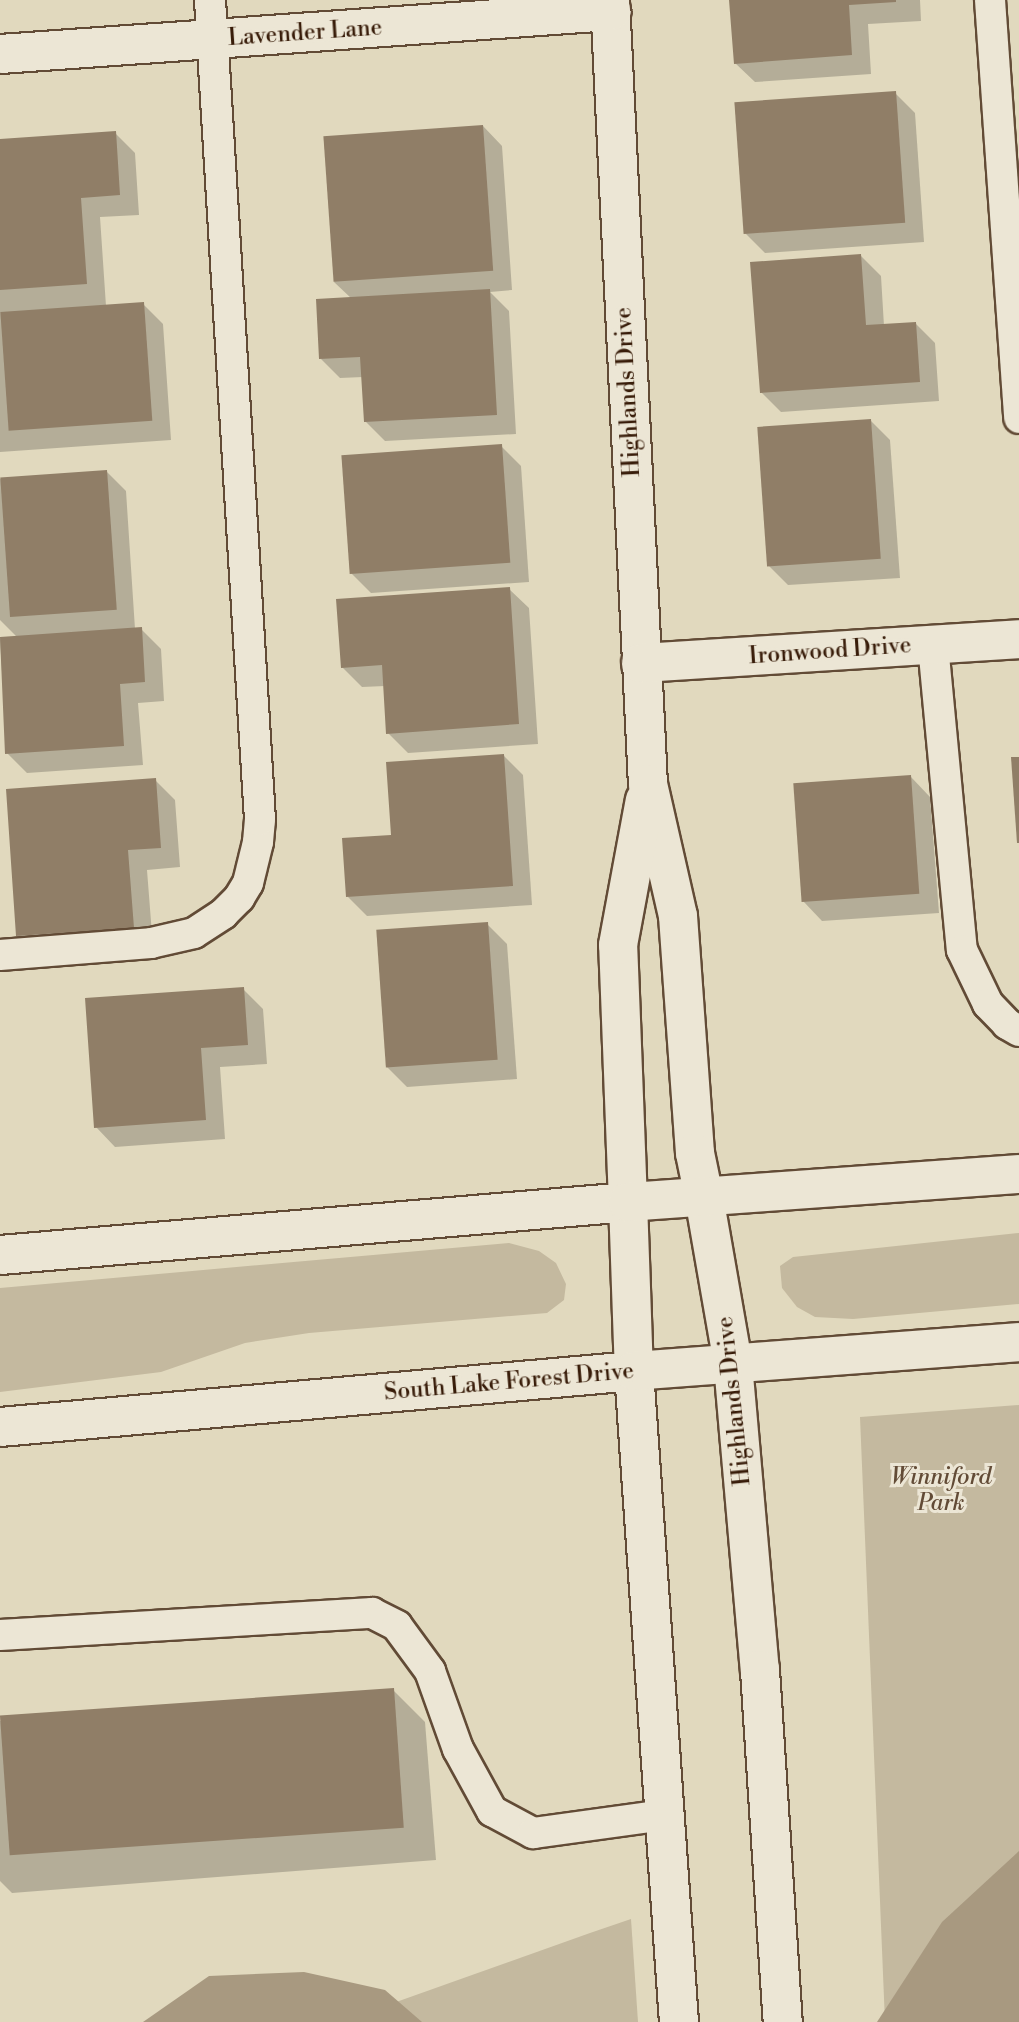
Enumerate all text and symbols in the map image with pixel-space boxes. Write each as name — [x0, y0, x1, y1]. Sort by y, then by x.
street label: Lavender Lane — [227, 14, 383, 52]
street label: Highlands Drive — [610, 306, 646, 478]
street label: Ironwood Drive — [748, 632, 912, 670]
street label: Highlands Drive — [711, 1315, 757, 1487]
street label: South Lake Forest Drive — [383, 1357, 635, 1407]
park label: Winniford Park — [891, 1463, 991, 1517]

